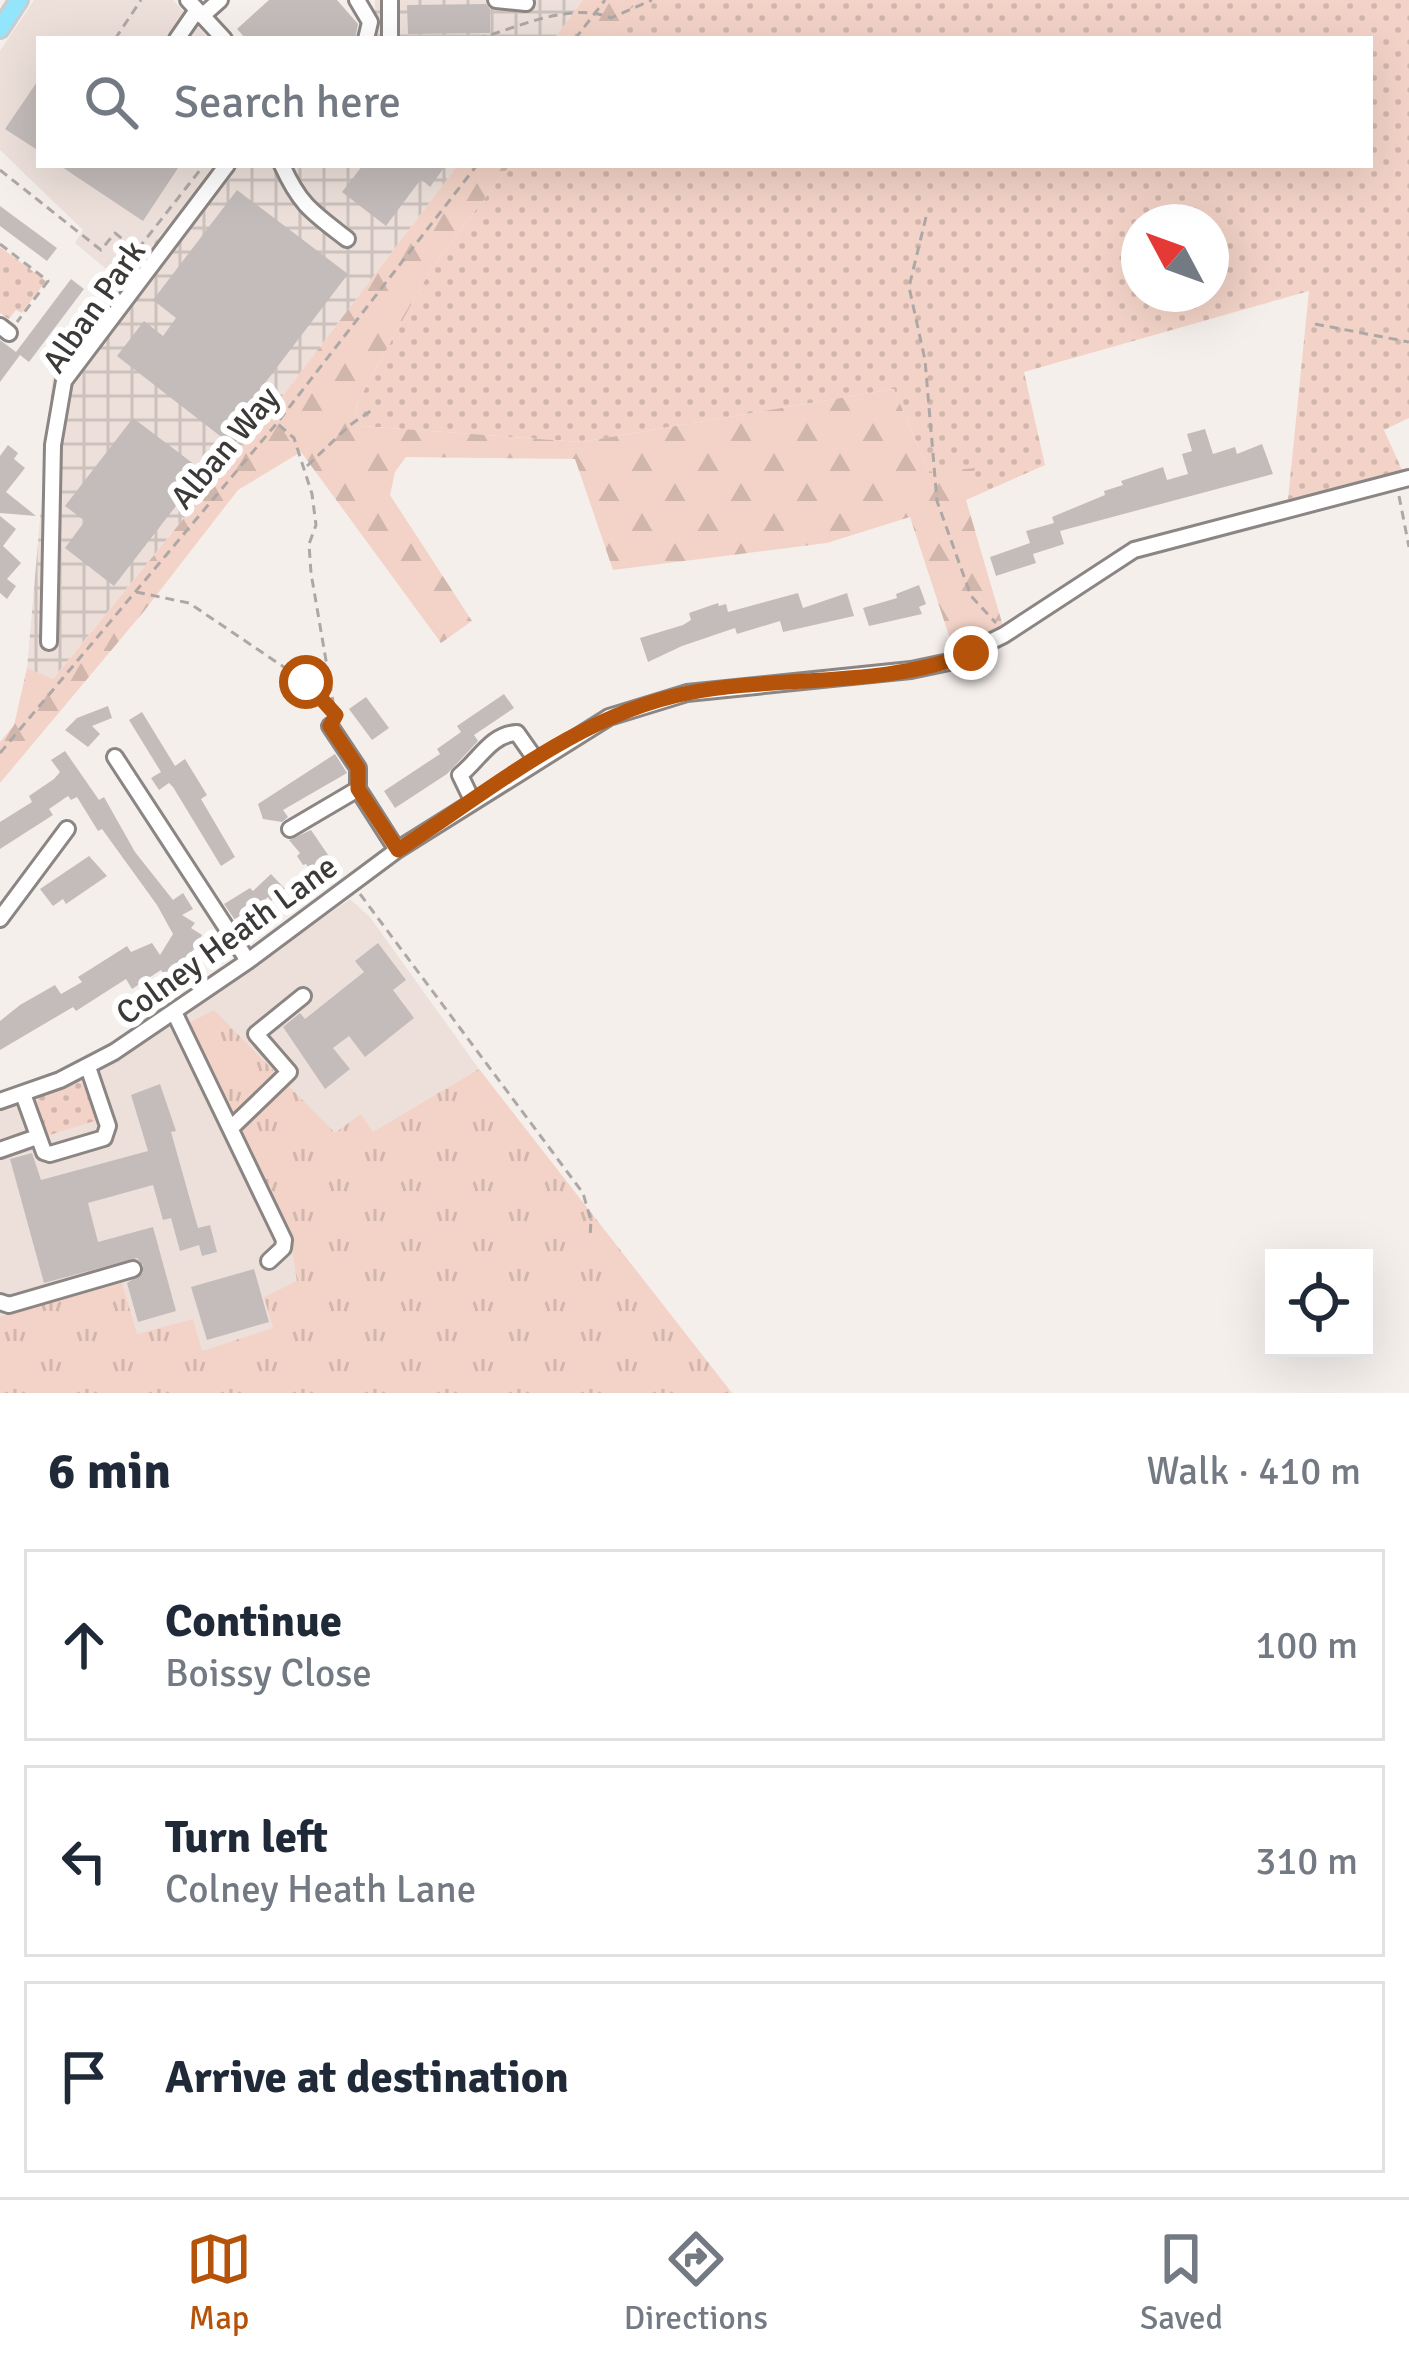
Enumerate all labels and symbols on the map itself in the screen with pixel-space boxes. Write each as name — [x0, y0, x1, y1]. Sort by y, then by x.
north arrow — [1121, 204, 1229, 312]
street label: Alban Park — [34, 233, 155, 381]
street label: Alban Way — [162, 378, 289, 518]
route end — [944, 626, 998, 680]
route start — [279, 655, 333, 709]
street label: Colney Heath Lane — [108, 846, 345, 1034]

